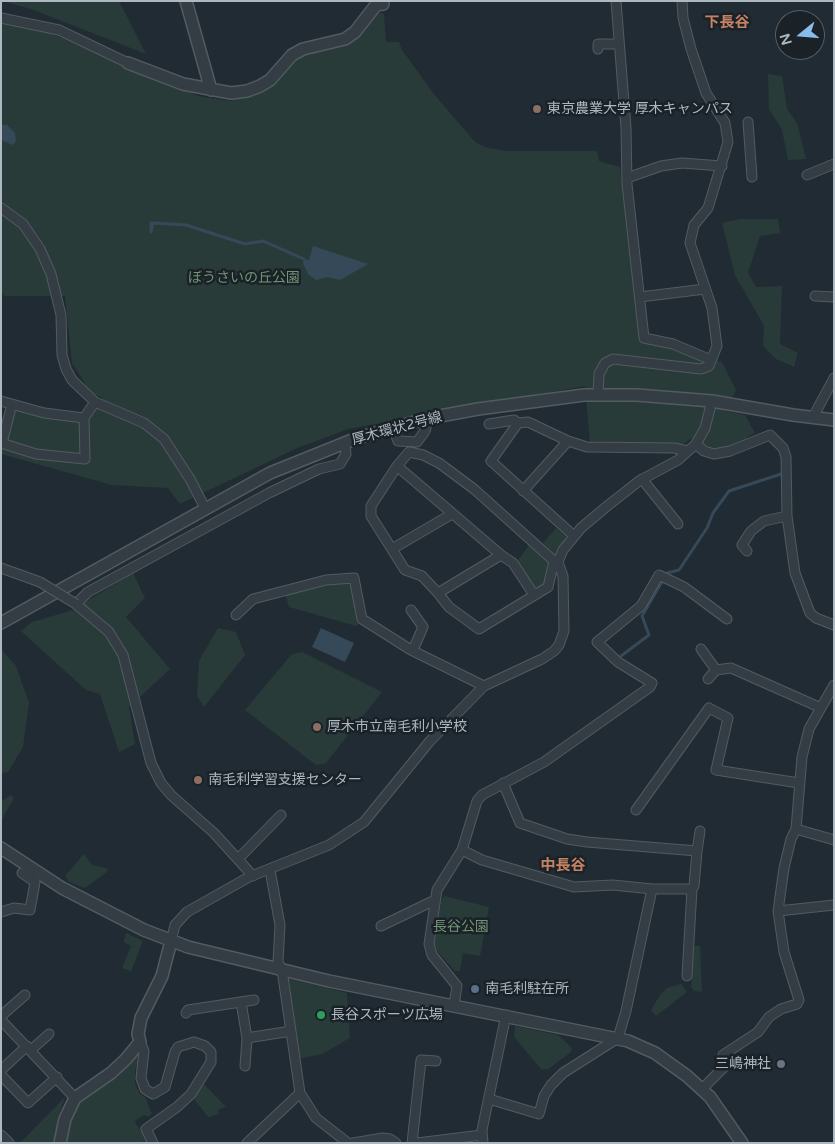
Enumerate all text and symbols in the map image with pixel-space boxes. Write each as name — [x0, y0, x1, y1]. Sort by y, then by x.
north arrow — [775, 10, 825, 60]
district label: 下長谷 — [705, 14, 749, 32]
text: N — [776, 31, 796, 47]
place label: 東京農業大学 厚木キャンパス — [547, 101, 733, 117]
marker: 東京農業大学 厚木キャンパス — [531, 103, 543, 115]
park label: ぼうさいの丘公園 — [188, 270, 300, 286]
street label: 厚木環状2号線 — [350, 409, 444, 449]
place label: 厚木市立南毛利小学校 — [327, 719, 467, 735]
marker: 厚木市立南毛利小学校 — [311, 721, 323, 733]
place label: 南毛利学習支援センター — [208, 772, 362, 788]
marker: 南毛利学習支援センター — [192, 774, 204, 786]
district label: 中長谷 — [541, 857, 585, 875]
park label: 長谷公園 — [433, 919, 489, 935]
place label: 南毛利駐在所 — [485, 981, 569, 997]
marker: 南毛利駐在所 — [469, 983, 481, 995]
place label: 長谷スポーツ広場 — [331, 1007, 443, 1023]
marker: 長谷スポーツ広場 — [315, 1009, 327, 1021]
place label: 三嶋神社 — [715, 1056, 771, 1072]
marker: 三嶋神社 — [775, 1058, 787, 1070]

